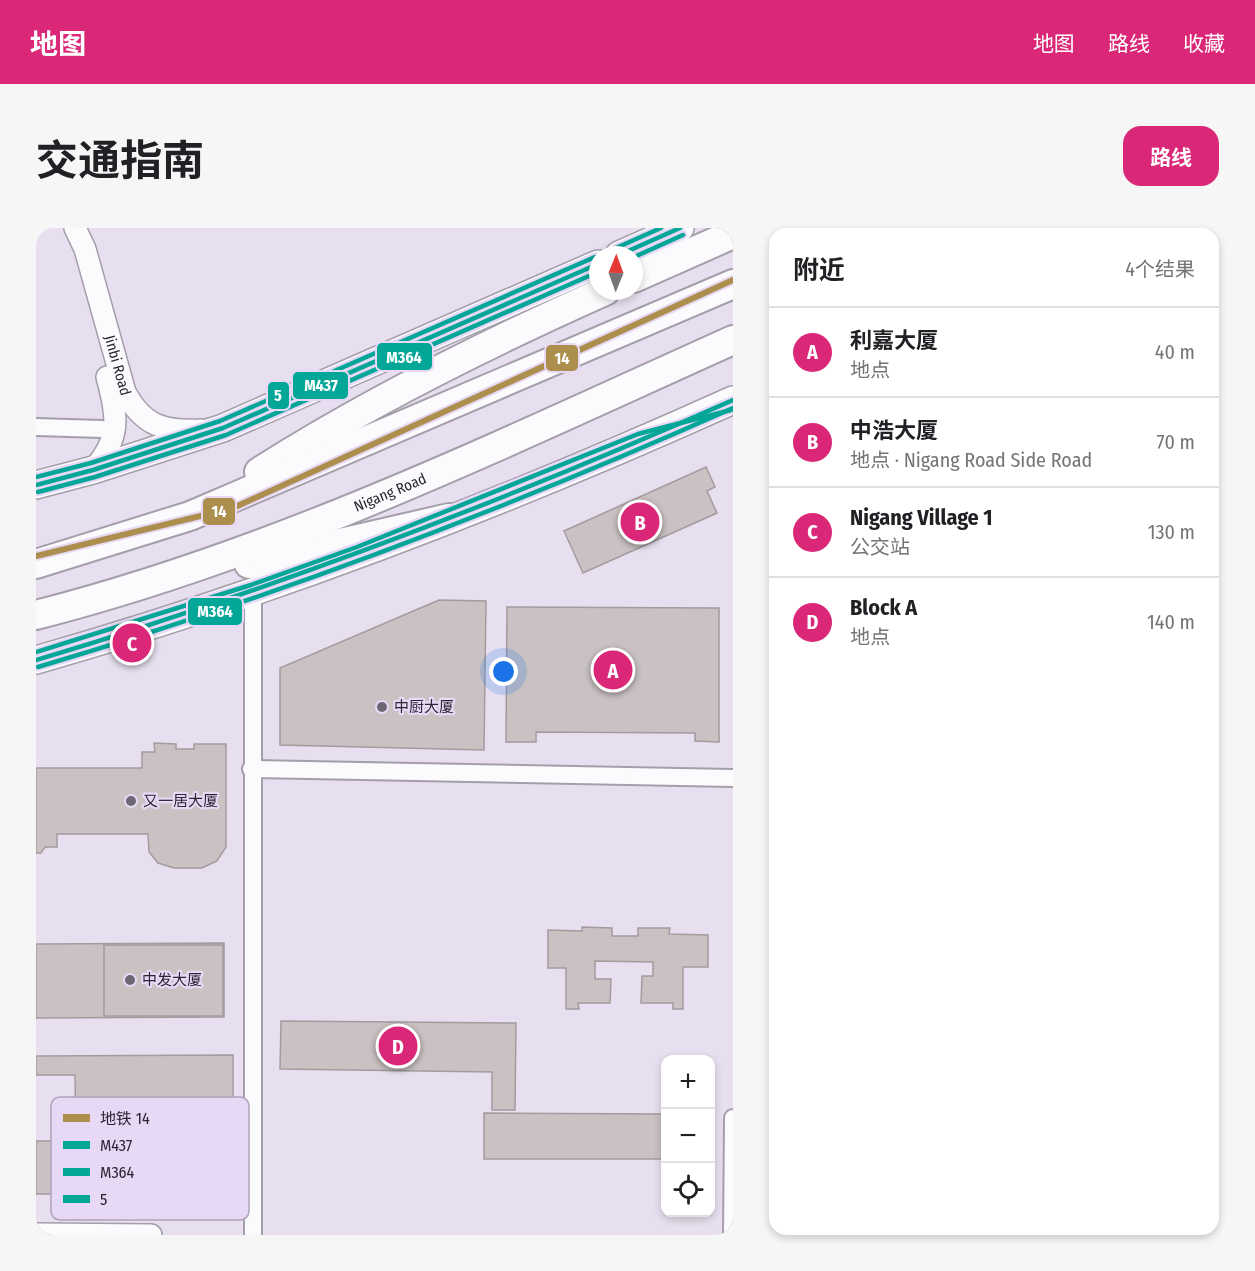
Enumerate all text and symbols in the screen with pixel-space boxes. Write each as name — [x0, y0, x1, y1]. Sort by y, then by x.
text: 地图 — [30, 28, 86, 61]
text: 地图 — [1033, 31, 1075, 57]
text: 路线 — [1108, 31, 1150, 57]
text: 收藏 — [1183, 31, 1225, 57]
button: 路线 — [1123, 126, 1219, 186]
text: 交通指南 — [36, 136, 204, 186]
north arrow — [589, 246, 643, 300]
text: 附近 — [793, 255, 845, 286]
text: 4个结果 — [1125, 257, 1195, 281]
text: 利嘉大厦 — [850, 327, 938, 354]
street label: Jinbi Road — [100, 333, 135, 398]
text: A — [807, 340, 818, 364]
text: 40 m — [1155, 340, 1195, 364]
line badge: M364 — [376, 342, 433, 371]
line badge: 14 — [545, 344, 579, 372]
text: M364 — [386, 348, 422, 367]
text: 14 — [555, 349, 570, 368]
text: 地点 — [850, 358, 890, 382]
line badge: M437 — [292, 371, 349, 400]
text: M437 — [304, 376, 338, 395]
line badge: 5 — [267, 381, 290, 410]
text: 5 — [274, 386, 282, 405]
text: 中浩大厦 — [850, 417, 938, 444]
text: B — [807, 430, 818, 454]
text: 70 m — [1157, 430, 1195, 454]
text: 地点 · Nigang Road Side Road — [850, 448, 1092, 472]
street label: Nigang Road — [351, 469, 429, 516]
line badge: 14 — [202, 497, 236, 526]
pin: B — [620, 500, 660, 544]
text: 14 — [212, 502, 227, 521]
text: Nigang Village 1 — [850, 504, 993, 531]
text: C — [807, 520, 818, 544]
text: 130 m — [1148, 520, 1195, 544]
text: 公交站 — [850, 535, 910, 559]
text: Block A — [850, 594, 917, 621]
line badge: M364 — [187, 597, 243, 626]
text: M364 — [197, 602, 233, 621]
text: D — [807, 610, 818, 634]
text: 140 m — [1147, 610, 1195, 634]
pin: C — [112, 620, 152, 666]
text: 地点 — [850, 625, 890, 649]
pin: A — [594, 648, 632, 692]
your location — [489, 657, 518, 686]
place label: 中厨大厦 — [394, 698, 454, 716]
marker: 中厨大厦 — [375, 700, 389, 714]
place label: 又一居大厦 — [143, 792, 218, 810]
marker: 又一居大厦 — [124, 794, 138, 808]
place label: 中发大厦 — [142, 971, 202, 989]
marker: 中发大厦 — [123, 973, 137, 987]
pin: D — [378, 1024, 418, 1068]
map controls — [661, 1055, 715, 1217]
button: + — [661, 1055, 715, 1109]
legend — [51, 1097, 249, 1220]
text: 地铁 14 — [100, 1109, 150, 1128]
button: − — [661, 1109, 715, 1163]
text: M437 — [100, 1136, 133, 1155]
text: M364 — [100, 1163, 135, 1182]
button: locate — [661, 1163, 715, 1217]
text: 5 — [100, 1190, 107, 1209]

